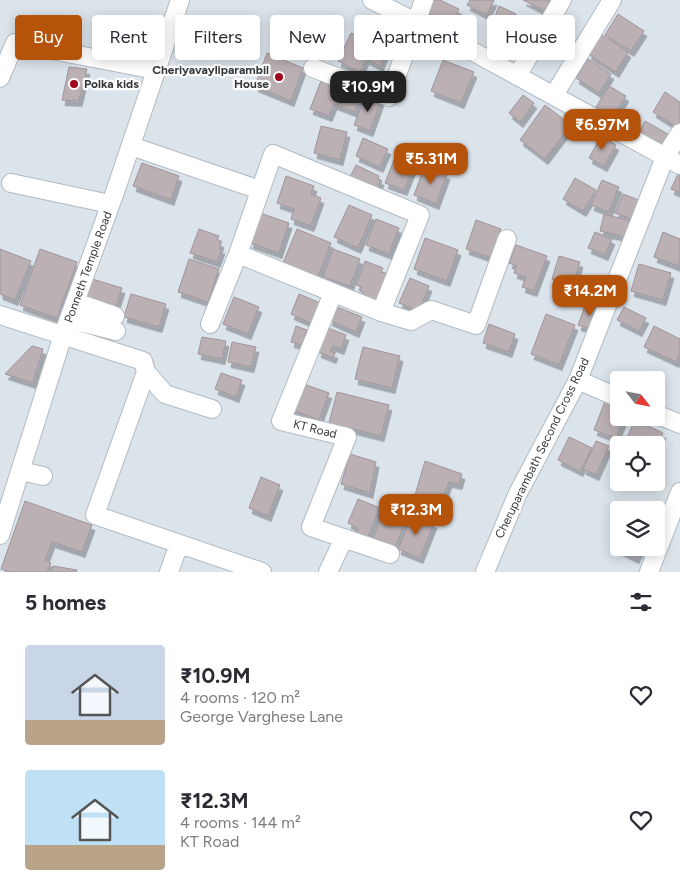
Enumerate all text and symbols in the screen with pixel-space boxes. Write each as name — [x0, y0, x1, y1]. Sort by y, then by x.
chip: Buy — [15, 15, 82, 60]
chip: Rent — [92, 15, 165, 60]
chip: Filters — [175, 15, 260, 60]
chip: New — [270, 15, 344, 60]
chip: Apartment — [354, 15, 477, 60]
chip: House — [487, 15, 575, 60]
place label: Cheriyavayliparambil House — [152, 63, 269, 91]
pin: ₹10.9M — [327, 70, 409, 113]
marker: Cheriyavayliparambil House — [273, 71, 285, 83]
place label: Polka kids — [84, 77, 139, 91]
text: ₹10.9M — [341, 77, 395, 96]
marker: Polka kids — [68, 78, 80, 90]
pin: ₹6.97M — [561, 108, 643, 151]
text: ₹6.97M — [575, 115, 629, 134]
pin: ₹5.31M — [390, 142, 472, 185]
text: ₹5.31M — [405, 149, 457, 168]
street label: Ponneth Temple Road — [61, 209, 115, 325]
pin: ₹14.2M — [549, 274, 631, 317]
text: ₹14.2M — [563, 281, 617, 300]
street label: Cheruparambath Second Cross Road — [492, 355, 592, 541]
north arrow — [610, 371, 665, 426]
map controls — [610, 371, 665, 556]
street label: KT Road — [292, 417, 338, 441]
button: locate — [610, 436, 665, 491]
pin: ₹12.3M — [375, 494, 457, 536]
text: ₹12.3M — [390, 500, 442, 519]
button: layers — [610, 501, 665, 556]
icon: filters — [627, 588, 655, 616]
text: 5 homes — [25, 590, 106, 615]
text: ₹10.9M — [180, 663, 250, 688]
icon: home — [65, 665, 125, 725]
icon: heart — [627, 681, 655, 709]
text: 4 rooms · 120 m² — [180, 688, 300, 707]
text: George Varghese Lane — [180, 707, 343, 726]
text: ₹12.3M — [180, 788, 249, 813]
icon: home — [65, 790, 125, 850]
icon: heart — [627, 806, 655, 834]
text: 4 rooms · 144 m² — [180, 813, 301, 832]
text: KT Road — [180, 832, 239, 851]

